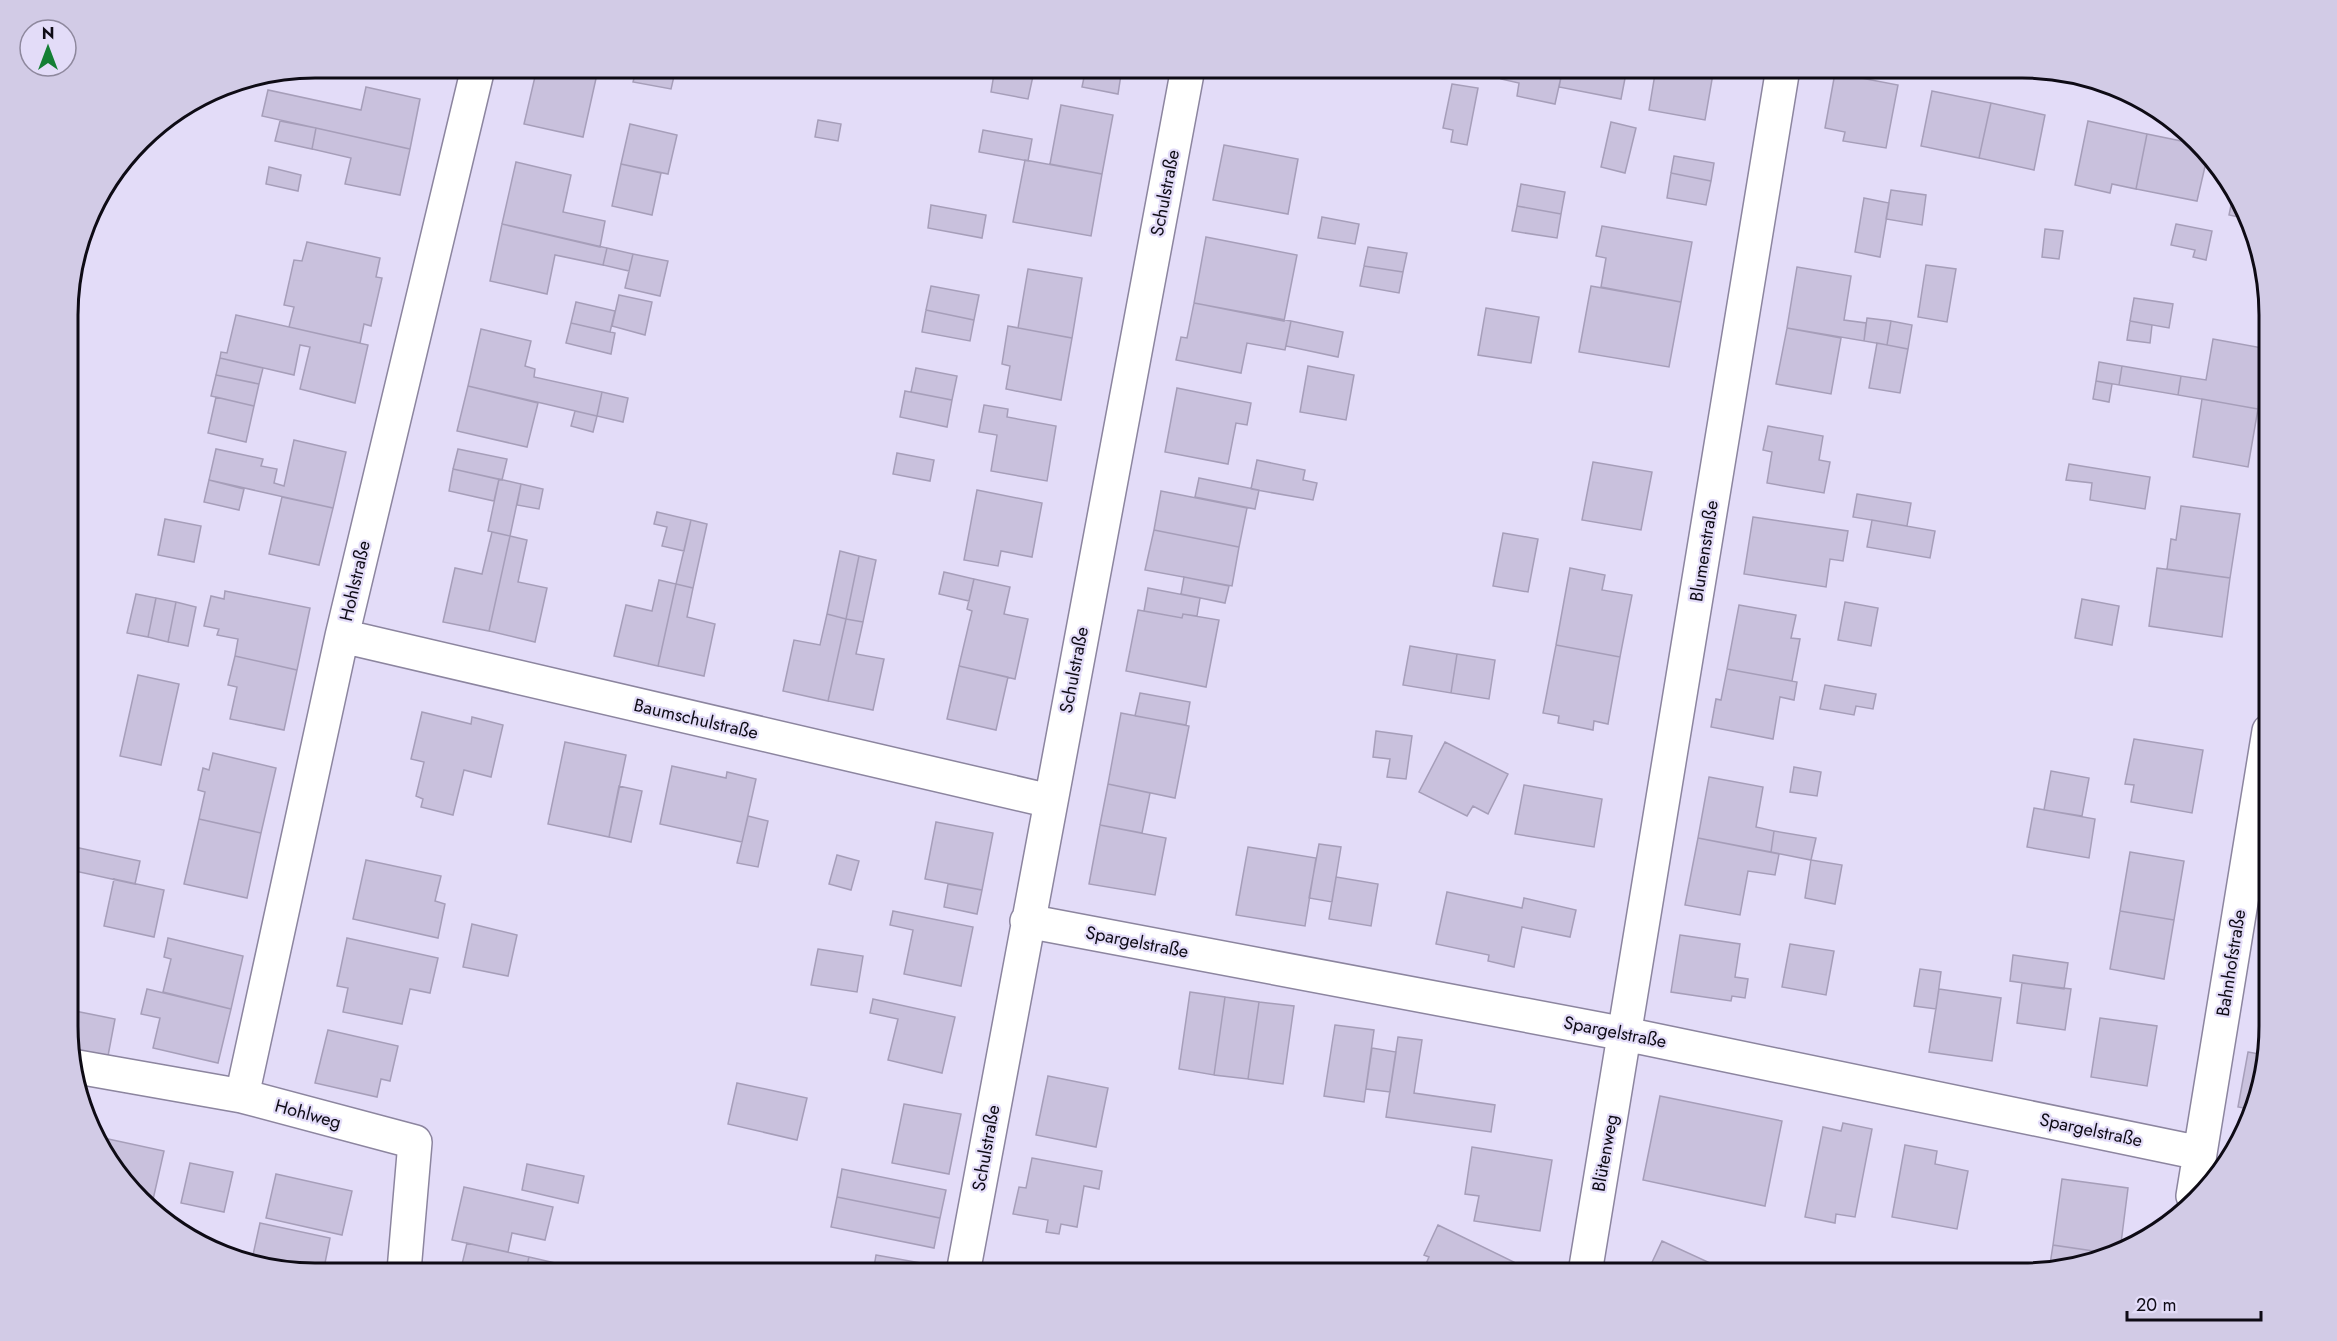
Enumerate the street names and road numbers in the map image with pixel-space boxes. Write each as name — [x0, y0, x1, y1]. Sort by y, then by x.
street label: Schulstraße — [1144, 148, 1186, 238]
street label: Blumenstraße — [1683, 498, 1725, 604]
street label: Hohlstraße — [333, 538, 377, 624]
street label: Schulstraße — [1053, 625, 1095, 715]
street label: Baumschulstraße — [631, 692, 761, 746]
street label: Bahnhofstraße — [2210, 908, 2252, 1018]
street label: Spargelstraße — [1083, 919, 1191, 965]
street label: Spargelstraße — [1561, 1009, 1669, 1055]
street label: Hohlweg — [272, 1093, 344, 1135]
street label: Schulstraße — [966, 1103, 1006, 1193]
street label: Spargelstraße — [2037, 1106, 2145, 1154]
street label: Blütenweg — [1585, 1112, 1625, 1194]

